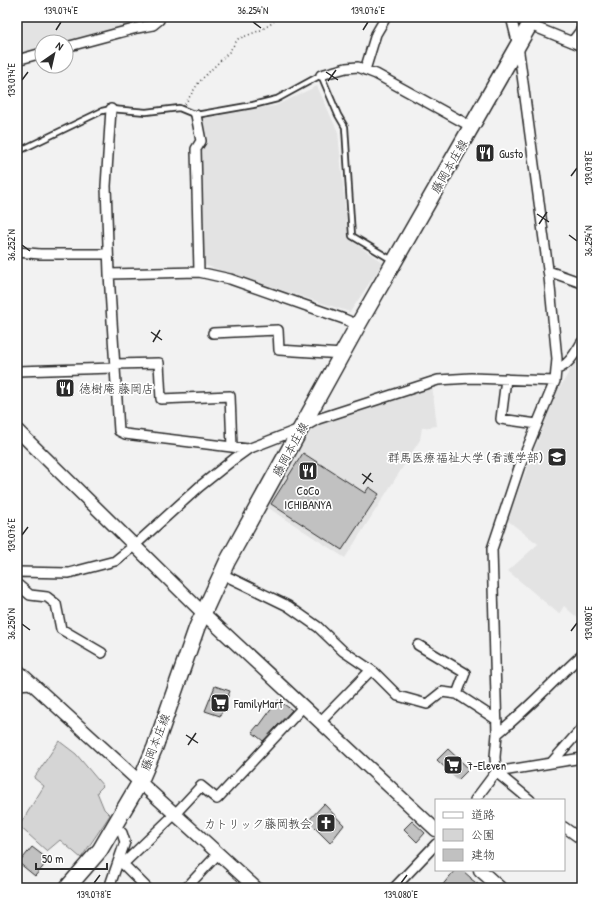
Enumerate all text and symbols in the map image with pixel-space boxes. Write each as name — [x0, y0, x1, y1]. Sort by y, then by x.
text: 139.074°E — [44, 4, 78, 17]
text: 36.254°N — [238, 4, 268, 17]
text: 139.076°E — [351, 4, 386, 17]
north arrow — [34, 34, 74, 74]
text: N — [53, 38, 66, 53]
text: 139.074°E — [5, 63, 18, 97]
street label: 藤岡本庄線 — [427, 136, 471, 196]
restaurant icon: Gusto — [474, 142, 496, 164]
place label: Gusto — [499, 145, 523, 162]
text: 139.078°E — [582, 150, 595, 185]
text: 36.254°N — [582, 226, 595, 256]
text: 36.252°N — [5, 229, 18, 261]
restaurant icon: 徳樹庵 藤岡店 — [54, 377, 76, 399]
place label: 徳樹庵 藤岡店 — [79, 380, 154, 397]
street label: 藤岡本庄線 — [268, 419, 312, 479]
school or university icon: 群馬医療福祉大学 (看護学部) — [546, 446, 568, 468]
place label: 群馬医療福祉大学 (看護学部) — [388, 449, 543, 466]
restaurant icon: CoCo ICHIBANYA — [297, 460, 319, 482]
place label: CoCo ICHIBANYA — [284, 482, 332, 513]
text: 139.076°E — [5, 517, 18, 552]
text: 139.080°E — [582, 605, 595, 640]
text: 36.250°N — [5, 608, 18, 640]
supermarket icon: FamilyMart — [209, 692, 231, 714]
place label: FamilyMart — [233, 695, 284, 712]
street label: 藤岡本庄線 — [136, 711, 174, 773]
supermarket icon: 7-Eleven — [442, 754, 464, 776]
place label: 7-Eleven — [467, 757, 506, 774]
legend — [435, 799, 565, 871]
text: 道路 — [471, 806, 495, 823]
church icon: カトリック藤岡教会 — [315, 812, 337, 834]
place label: カトリック藤岡教会 — [204, 815, 312, 832]
text: 公園 — [471, 826, 495, 843]
scale bar — [36, 845, 107, 871]
text: 建物 — [471, 846, 495, 863]
text: 50 m — [42, 850, 63, 867]
text: 139.078°E — [77, 888, 112, 901]
text: 139.080°E — [384, 888, 419, 901]

